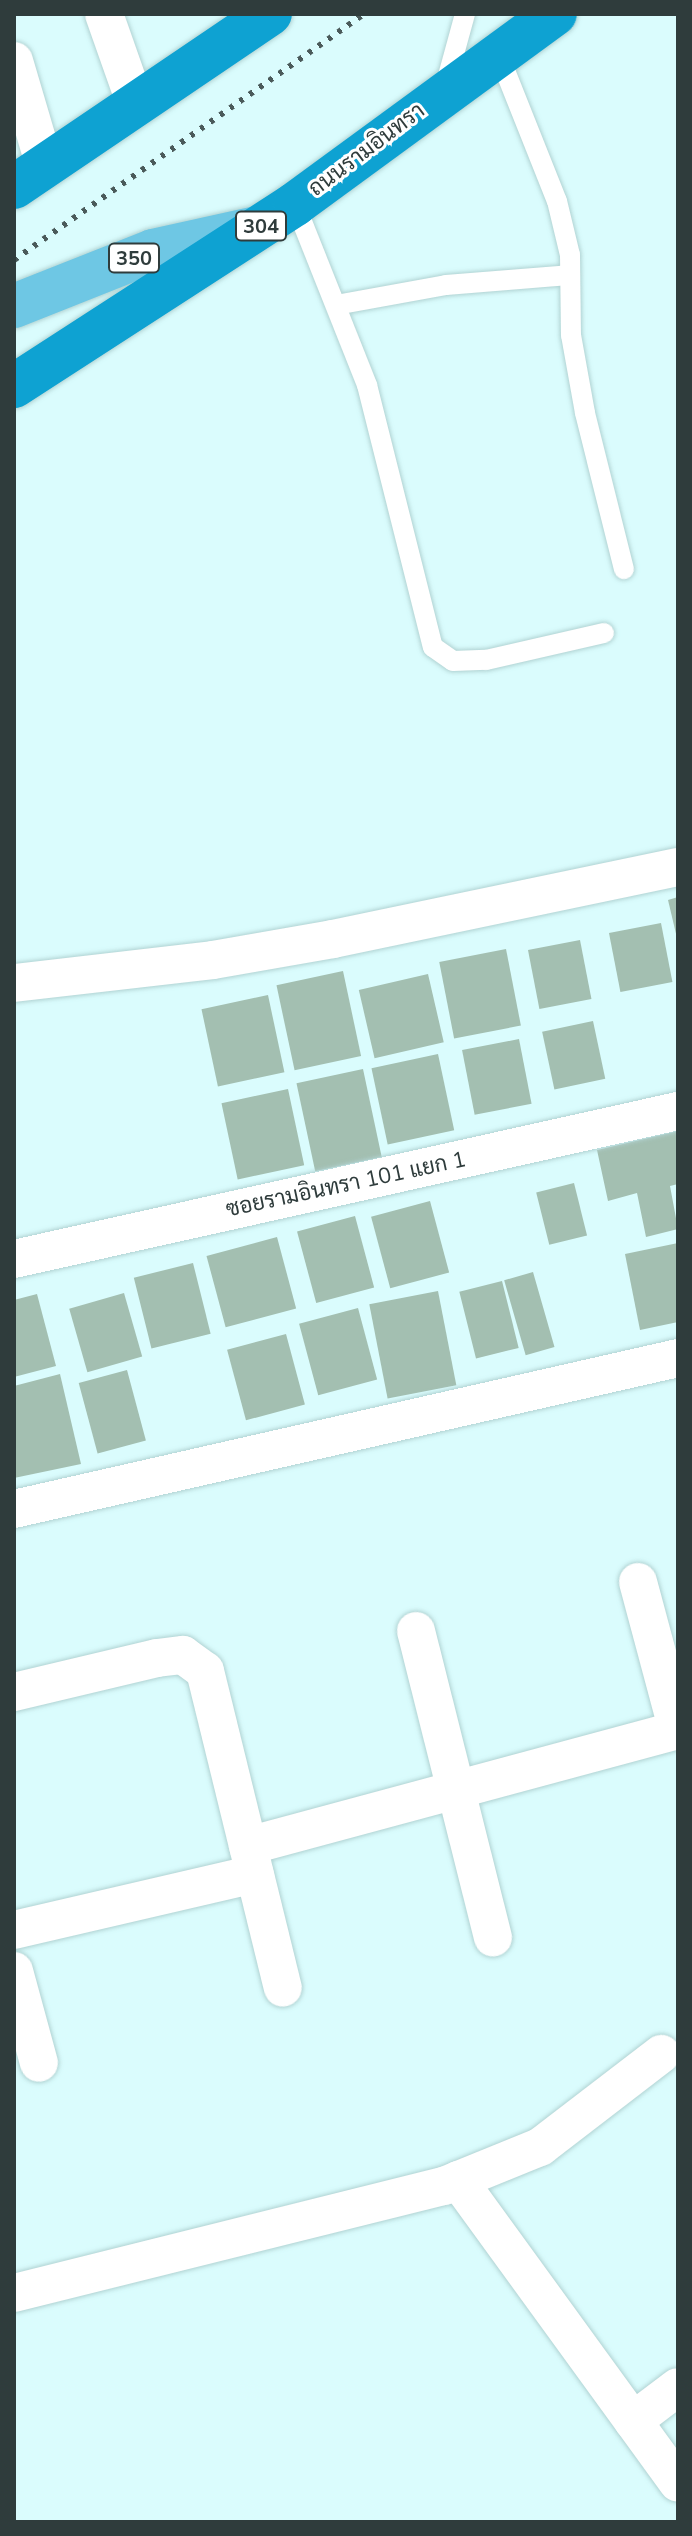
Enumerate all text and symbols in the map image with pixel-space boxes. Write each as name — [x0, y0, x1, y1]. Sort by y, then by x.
street label: ถนนรามอินทรา — [304, 98, 430, 202]
road number: 304 — [235, 210, 287, 242]
road number: 350 — [108, 242, 160, 274]
street label: ซอยรามอินทรา 101 แยก 1 — [224, 1147, 468, 1223]

